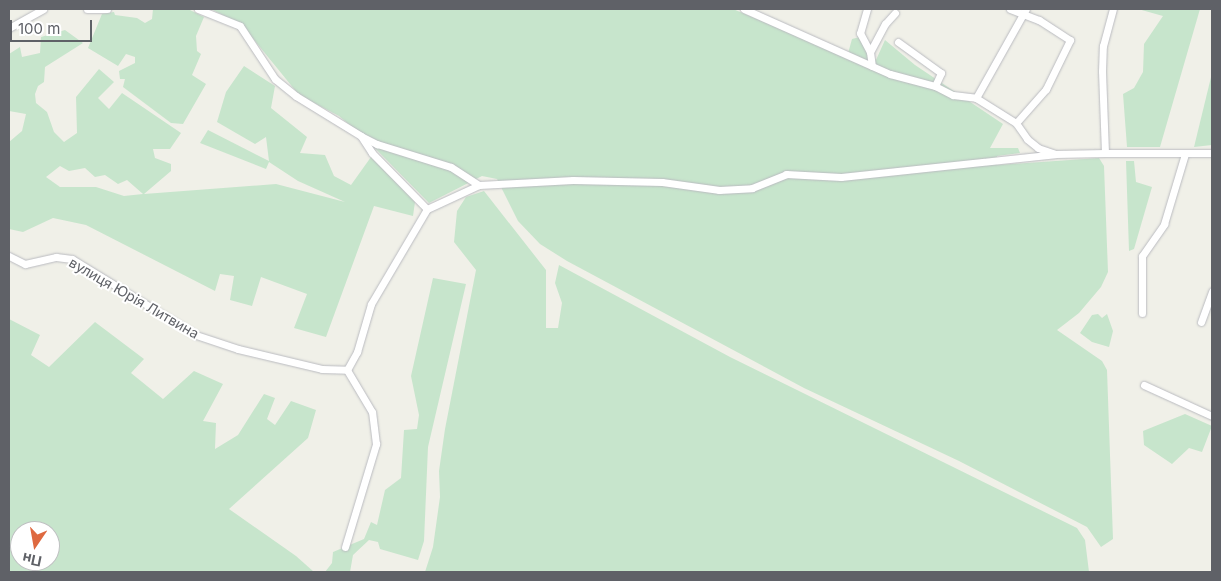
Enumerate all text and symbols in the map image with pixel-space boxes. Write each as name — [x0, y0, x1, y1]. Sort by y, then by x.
scale bar — [12, 10, 95, 42]
text: 100 m — [18, 19, 60, 38]
street label: вулиця Юрія Литвина — [66, 254, 202, 342]
north arrow — [10, 521, 60, 571]
text: Пн — [21, 550, 43, 570]

